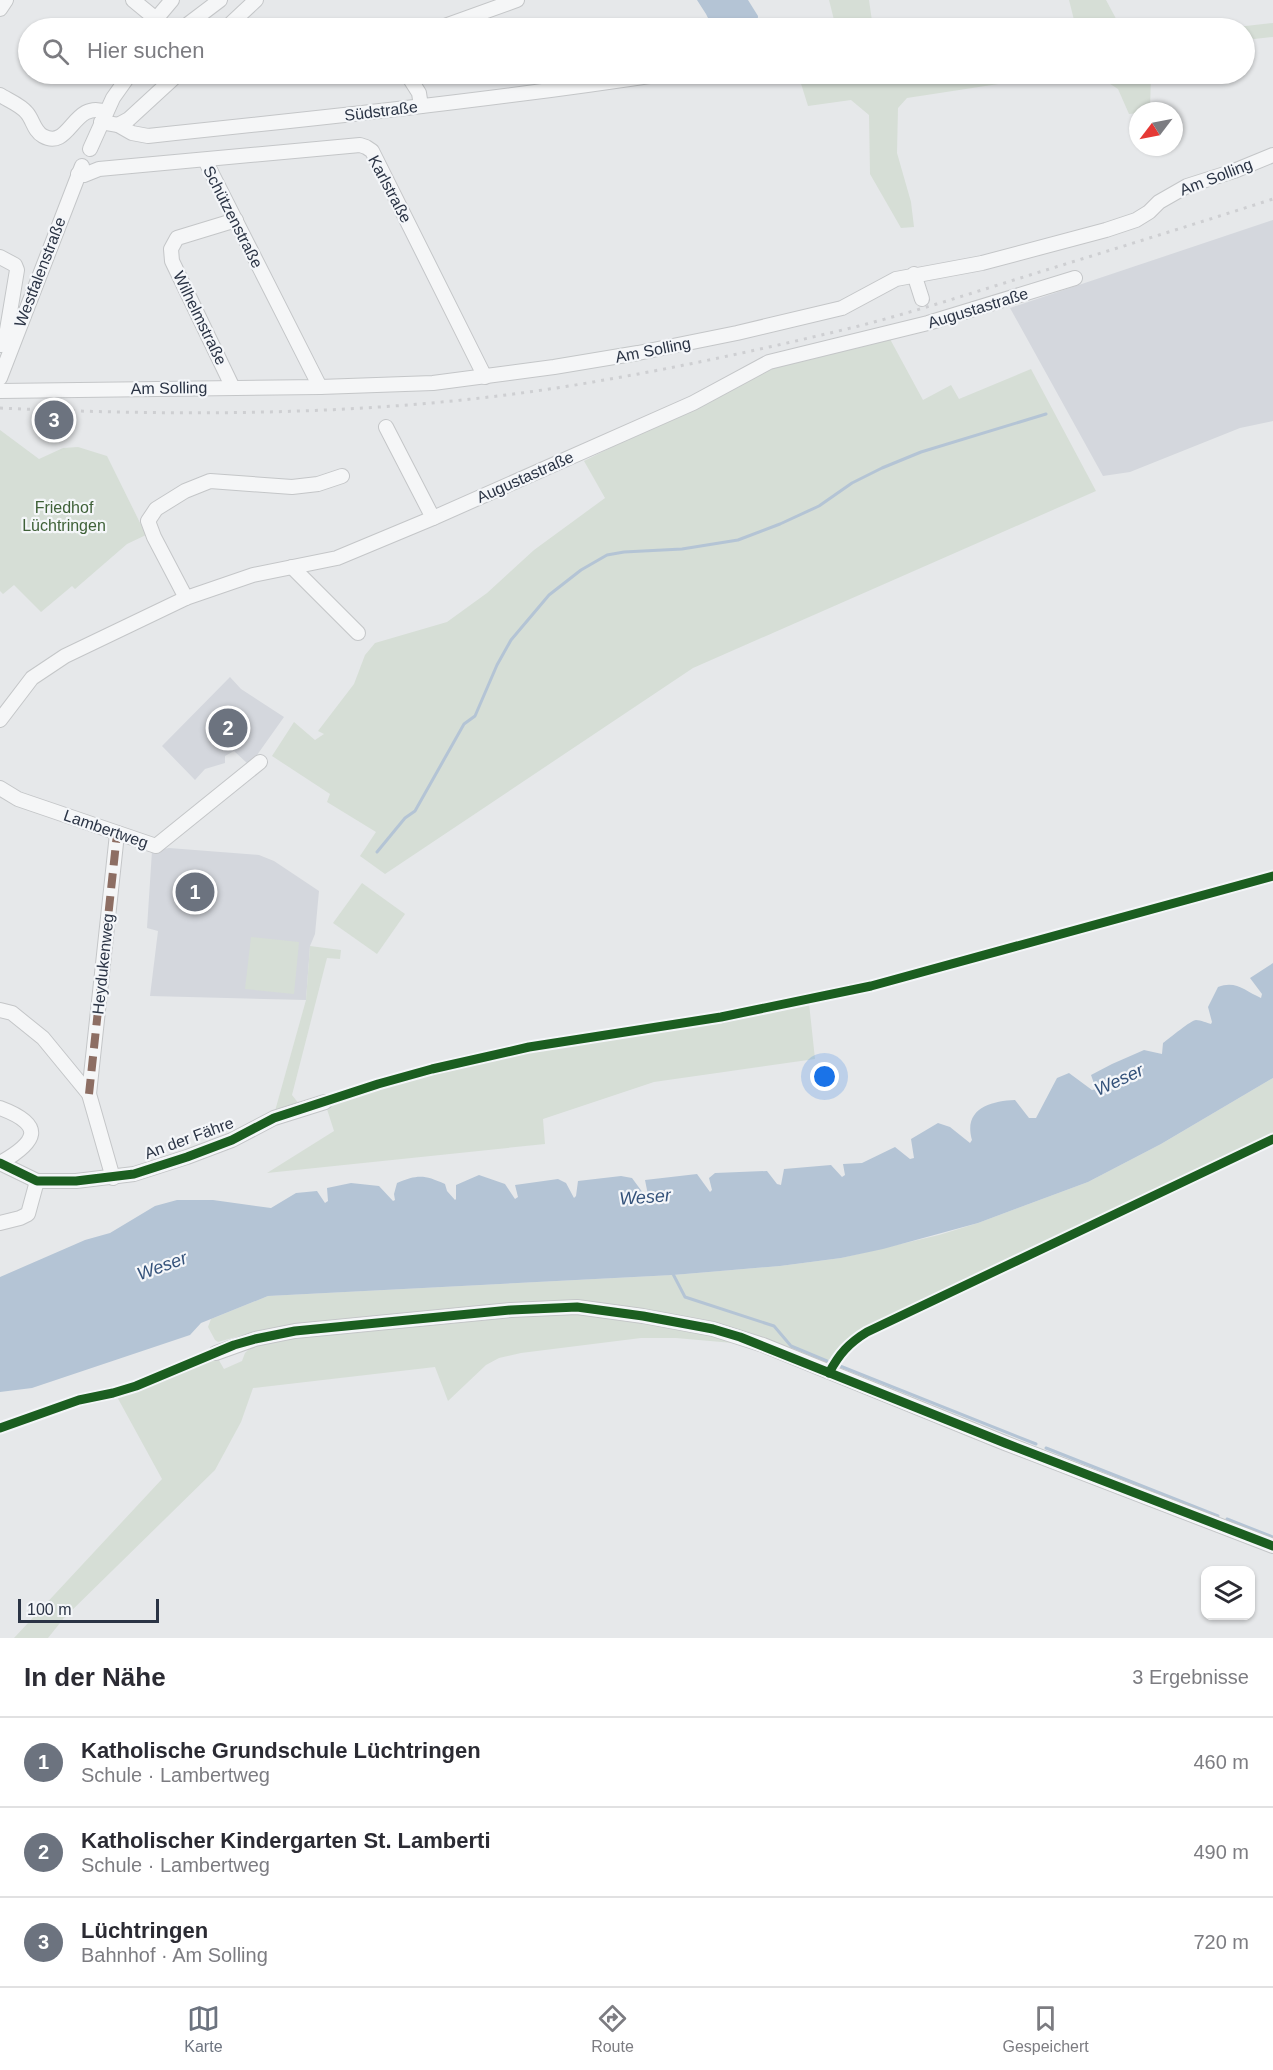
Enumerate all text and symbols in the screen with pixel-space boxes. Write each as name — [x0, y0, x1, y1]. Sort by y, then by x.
search box — [18, 18, 1255, 84]
icon: search — [39, 35, 72, 68]
text: Hier suchen — [87, 38, 204, 63]
street label: Südstraße — [343, 98, 419, 124]
north arrow — [1129, 102, 1183, 156]
street label: Karlstraße — [365, 152, 415, 226]
street label: Am Solling — [1177, 155, 1255, 199]
street label: Schützenstraße — [200, 163, 266, 271]
street label: Westfalenstraße — [11, 215, 69, 329]
street label: Wilhelmstraße — [170, 268, 230, 368]
street label: Augustastraße — [926, 285, 1030, 331]
street label: Am Solling — [614, 334, 692, 366]
street label: Am Solling — [131, 379, 207, 397]
pin: 3 — [34, 398, 74, 442]
street label: Augustastraße — [474, 448, 576, 506]
park label: Friedhof Lüchtringen — [22, 499, 106, 534]
pin: 2 — [208, 706, 248, 750]
street label: Lambertweg — [62, 807, 150, 851]
pin: 1 — [176, 870, 214, 914]
street label: Heydukenweg — [89, 913, 117, 1015]
water label: Weser — [1091, 1060, 1148, 1100]
your location — [810, 1062, 839, 1091]
street label: An der Fähre — [142, 1114, 236, 1162]
water label: Weser — [619, 1185, 672, 1209]
water label: Weser — [134, 1247, 191, 1284]
map controls — [1201, 1566, 1255, 1620]
button: layers — [1201, 1566, 1255, 1620]
scale bar — [18, 1596, 159, 1624]
text: 100 m — [27, 1601, 71, 1618]
text: In der Nähe — [24, 1662, 166, 1692]
text: 3 Ergebnisse — [1132, 1666, 1249, 1688]
text: Katholische Grundschule Lüchtringen — [81, 1738, 481, 1763]
text: 1 — [38, 1751, 49, 1773]
text: 460 m — [1193, 1751, 1249, 1773]
text: Schule · Lambertweg — [81, 1764, 270, 1786]
text: Katholischer Kindergarten St. Lamberti — [81, 1828, 491, 1853]
text: 2 — [38, 1841, 49, 1863]
text: 490 m — [1193, 1841, 1249, 1863]
text: Schule · Lambertweg — [81, 1854, 270, 1876]
text: Lüchtringen — [81, 1918, 208, 1943]
text: 3 — [38, 1931, 49, 1953]
text: 720 m — [1193, 1931, 1249, 1953]
text: Bahnhof · Am Solling — [81, 1944, 268, 1966]
tab: Karte — [184, 2002, 223, 2056]
tab: Route — [591, 2002, 634, 2056]
tab: Gespeichert — [1002, 2002, 1089, 2056]

